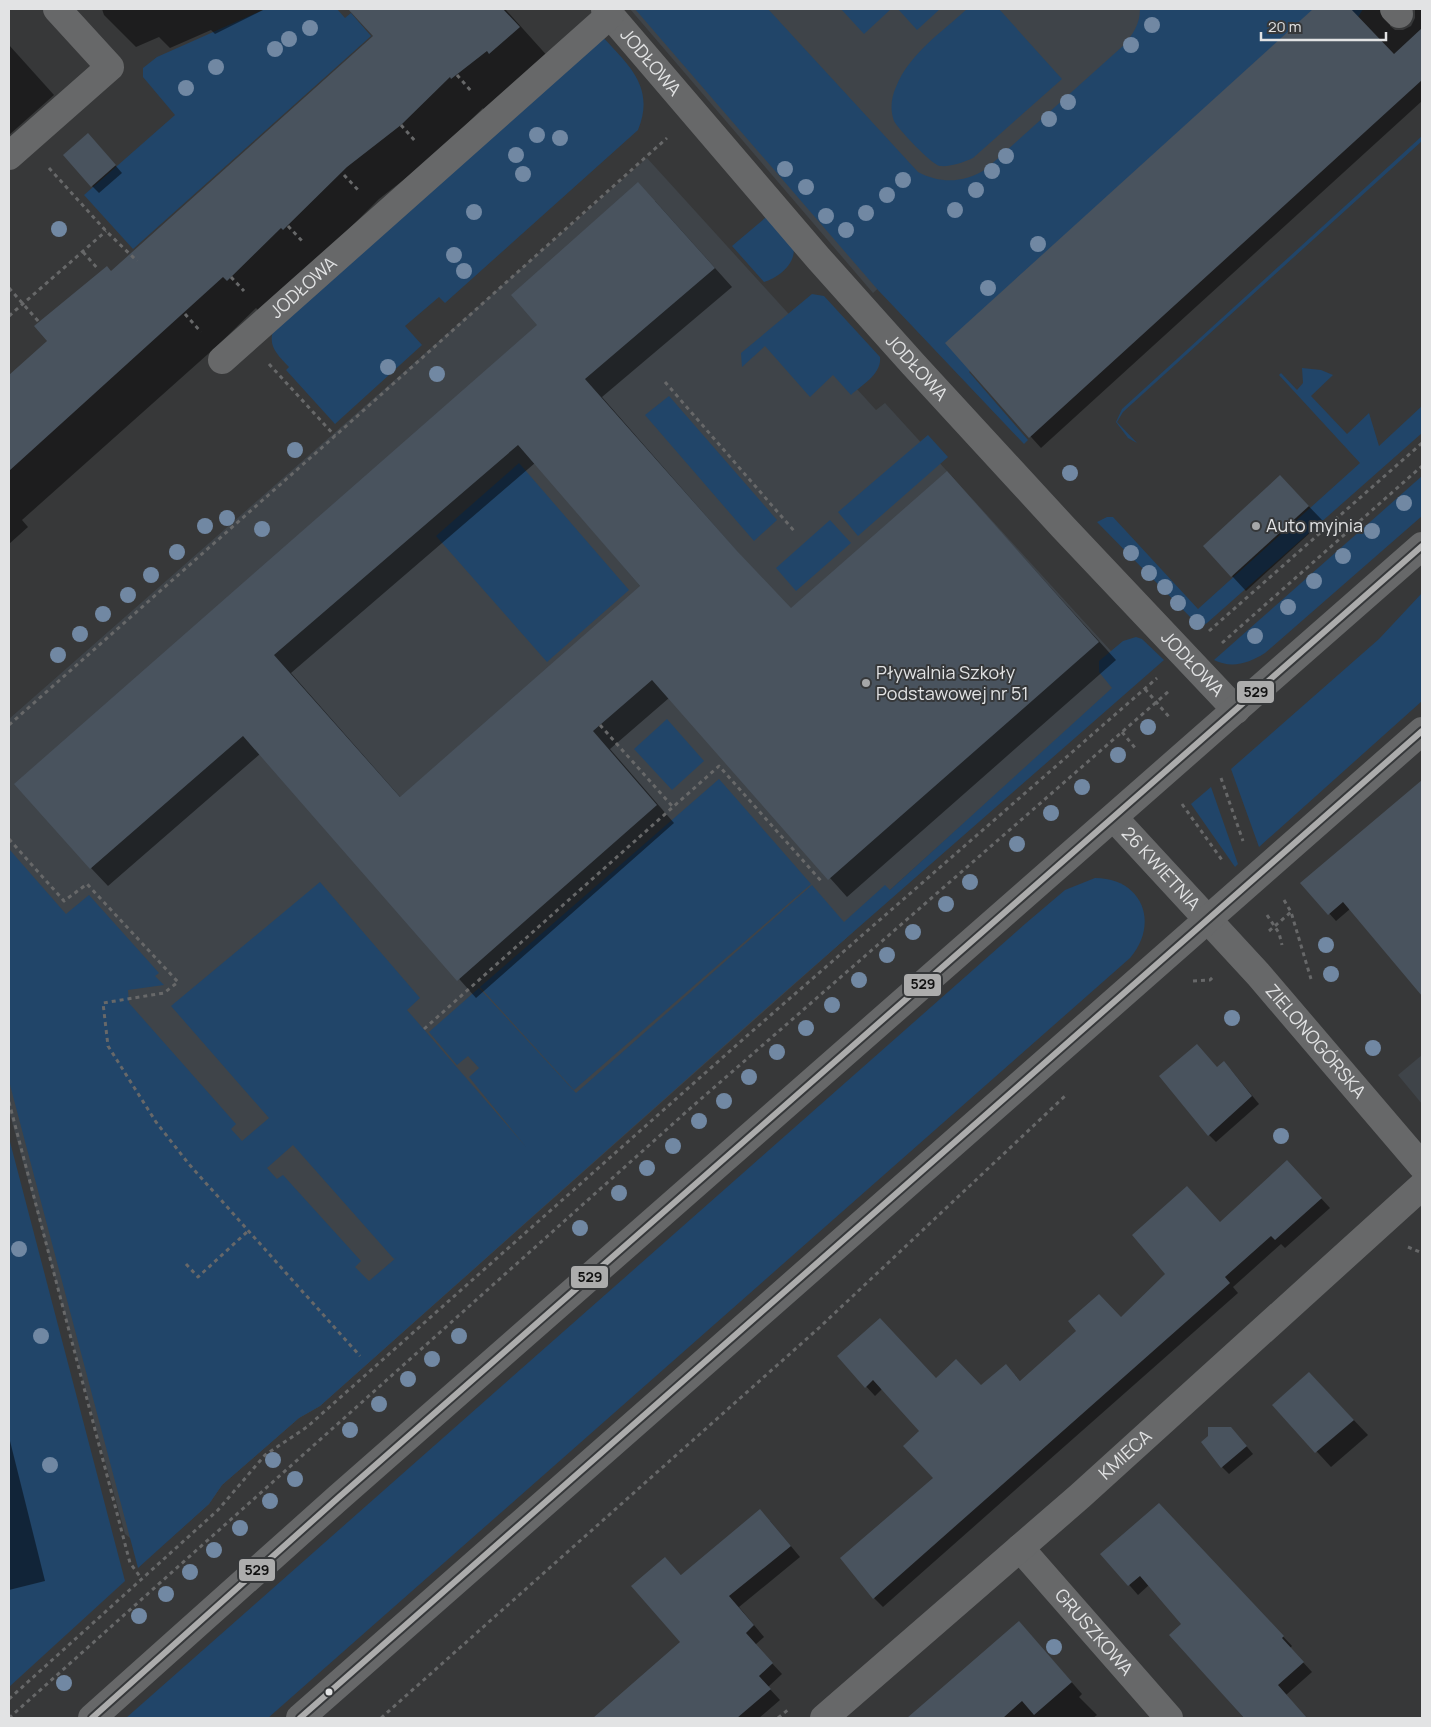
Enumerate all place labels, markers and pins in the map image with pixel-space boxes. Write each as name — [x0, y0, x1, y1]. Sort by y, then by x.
place label: Auto myjnia — [1266, 513, 1363, 537]
marker: Auto myjnia — [1250, 520, 1262, 532]
place label: Pływalnia Szkoły Podstawowej nr 51 — [876, 660, 1028, 705]
marker: Pływalnia Szkoły Podstawowej nr 51 — [860, 677, 872, 689]
unlabelled marker — [324, 1687, 334, 1697]

